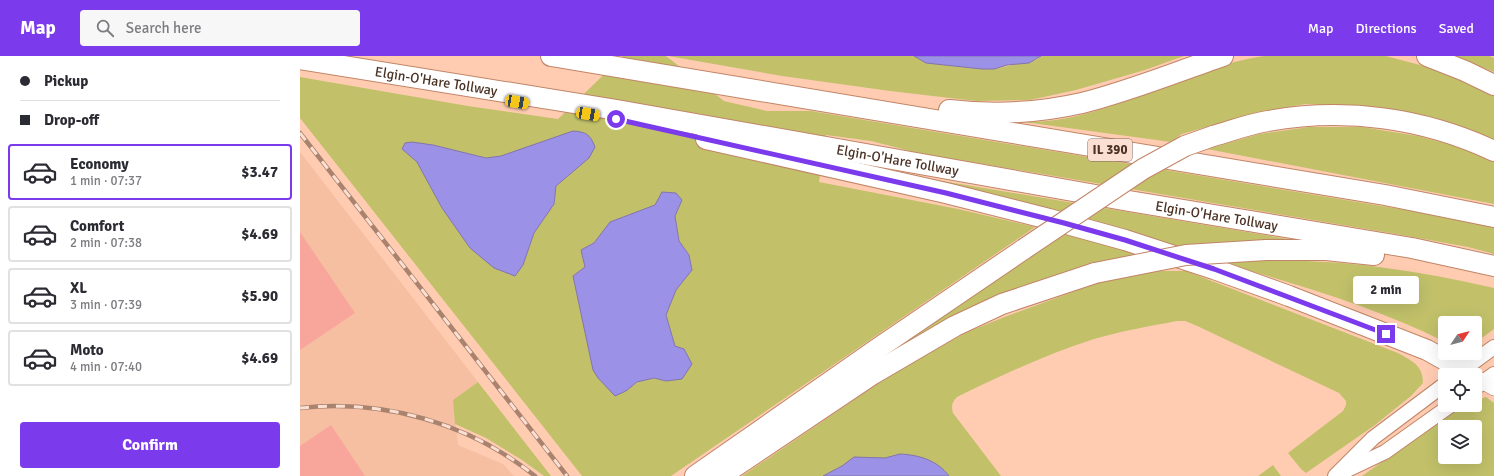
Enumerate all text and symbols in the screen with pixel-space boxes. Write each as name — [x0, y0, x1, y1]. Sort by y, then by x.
search box — [80, 10, 360, 46]
text: Map — [20, 16, 56, 40]
icon: search — [94, 17, 116, 39]
text: Search here — [126, 19, 201, 37]
text: Map — [1308, 20, 1334, 37]
text: Directions — [1356, 20, 1417, 37]
text: Saved — [1439, 20, 1474, 37]
street label: Elgin-O'Hare Tollway — [374, 63, 499, 99]
text: Pickup — [44, 72, 88, 90]
car — [504, 94, 530, 110]
car — [575, 106, 601, 122]
route start — [607, 110, 625, 128]
text: Drop-off — [44, 111, 99, 129]
road number: IL 390 — [1088, 139, 1132, 161]
street label: Elgin-O'Hare Tollway — [835, 141, 960, 179]
icon: car — [22, 154, 58, 190]
text: Economy — [70, 155, 129, 173]
text: $3.47 — [241, 163, 278, 181]
text: 1 min · 07:37 — [70, 173, 142, 189]
street label: Elgin-O'Hare Tollway — [1154, 197, 1280, 234]
icon: car — [22, 216, 58, 252]
text: Comfort — [70, 217, 124, 235]
text: $4.69 — [241, 225, 278, 243]
text: 2 min · 07:38 — [70, 235, 142, 251]
callout: 2 min — [1353, 276, 1419, 304]
icon: car — [22, 278, 58, 314]
text: XL — [70, 279, 87, 297]
text: 2 min — [1370, 282, 1402, 298]
text: $5.90 — [241, 287, 278, 305]
text: 3 min · 07:39 — [70, 297, 142, 313]
north arrow — [1438, 316, 1482, 360]
map controls — [1438, 316, 1482, 464]
route end — [1377, 325, 1395, 343]
icon: car — [22, 340, 58, 376]
text: Moto — [70, 341, 104, 359]
text: $4.69 — [241, 349, 278, 367]
text: 4 min · 07:40 — [70, 359, 142, 375]
button: locate — [1438, 368, 1482, 412]
button: layers — [1438, 420, 1482, 464]
button: Confirm — [20, 422, 280, 468]

